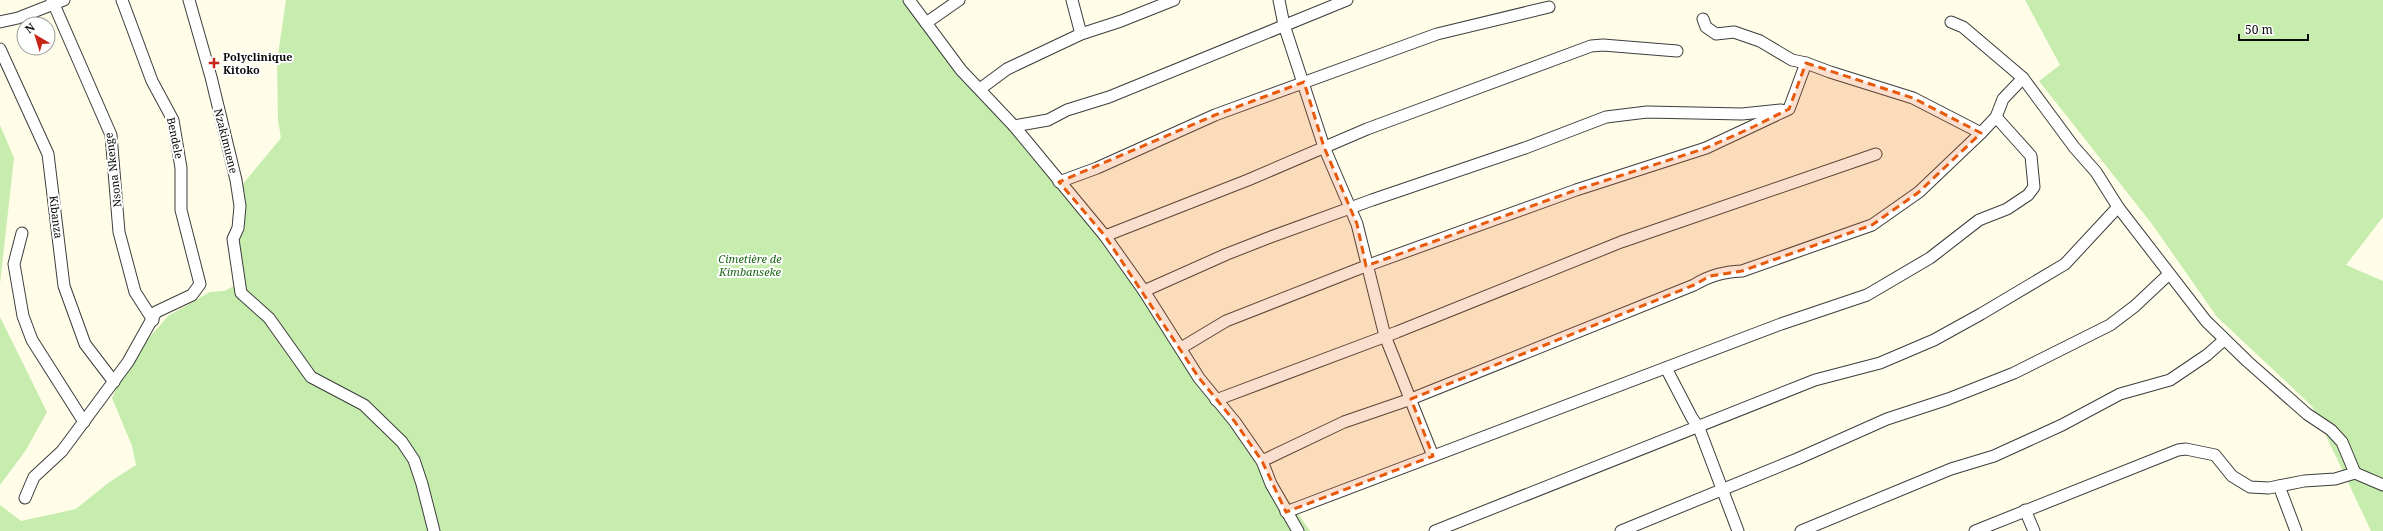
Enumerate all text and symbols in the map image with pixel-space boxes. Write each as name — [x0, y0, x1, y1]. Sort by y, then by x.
north arrow — [16, 16, 56, 56]
scale bar — [2239, 16, 2308, 42]
text: N — [22, 19, 38, 36]
text: 50 m — [2245, 21, 2273, 38]
place label: Polyclinique Kitoko — [223, 49, 293, 77]
marker: Polyclinique Kitoko — [208, 57, 220, 69]
street label: Nzakimuene — [211, 107, 242, 175]
street label: Bendele — [164, 116, 187, 160]
street label: Nsona Nkenge — [100, 132, 125, 208]
street label: Kibanza — [46, 195, 67, 239]
park label: Cimetière de Kimbanseke — [718, 251, 782, 279]

